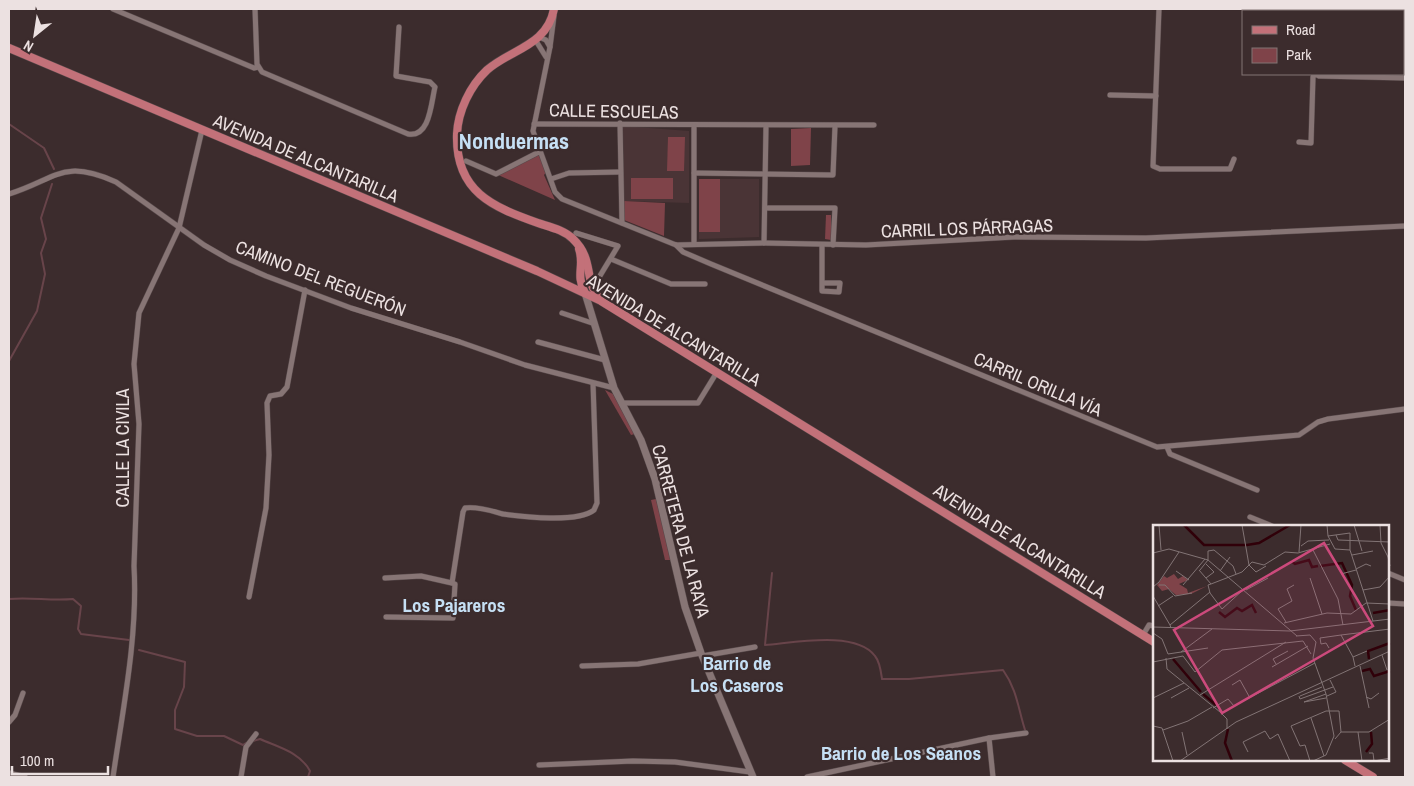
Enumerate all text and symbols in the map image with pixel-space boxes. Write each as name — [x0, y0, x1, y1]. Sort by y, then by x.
north arrow — [10, 10, 60, 60]
legend — [1242, 10, 1404, 75]
text: Road — [1286, 19, 1315, 40]
text: N — [20, 36, 37, 56]
text: Park — [1286, 44, 1312, 65]
street label: CALLE ESCUELAS — [549, 97, 679, 125]
street label: AVENIDA DE ALCANTARILLA — [209, 107, 403, 208]
district label: Nonduermas — [459, 126, 569, 156]
street label: CARRIL LOS PÁRRAGAS — [880, 212, 1054, 243]
street label: CAMINO DEL REGUERÓN — [232, 234, 410, 322]
street label: AVENIDA DE ALCANTARILLA — [581, 268, 766, 392]
street label: CARRIL ORILLA VÍA — [970, 346, 1106, 422]
street label: CALLE LA CIVILA — [110, 388, 135, 507]
street label: CARRETERA DE LA RAYA — [646, 442, 716, 620]
street label: AVENIDA DE ALCANTARILLA — [928, 477, 1111, 604]
inset map — [1153, 525, 1389, 761]
district label: Los Pajareros — [402, 592, 506, 618]
district label: Barrio de Los Caseros — [690, 650, 784, 698]
district label: Barrio de Los Seanos — [821, 740, 981, 766]
scale bar — [12, 744, 109, 776]
text: 100 m — [20, 750, 54, 771]

